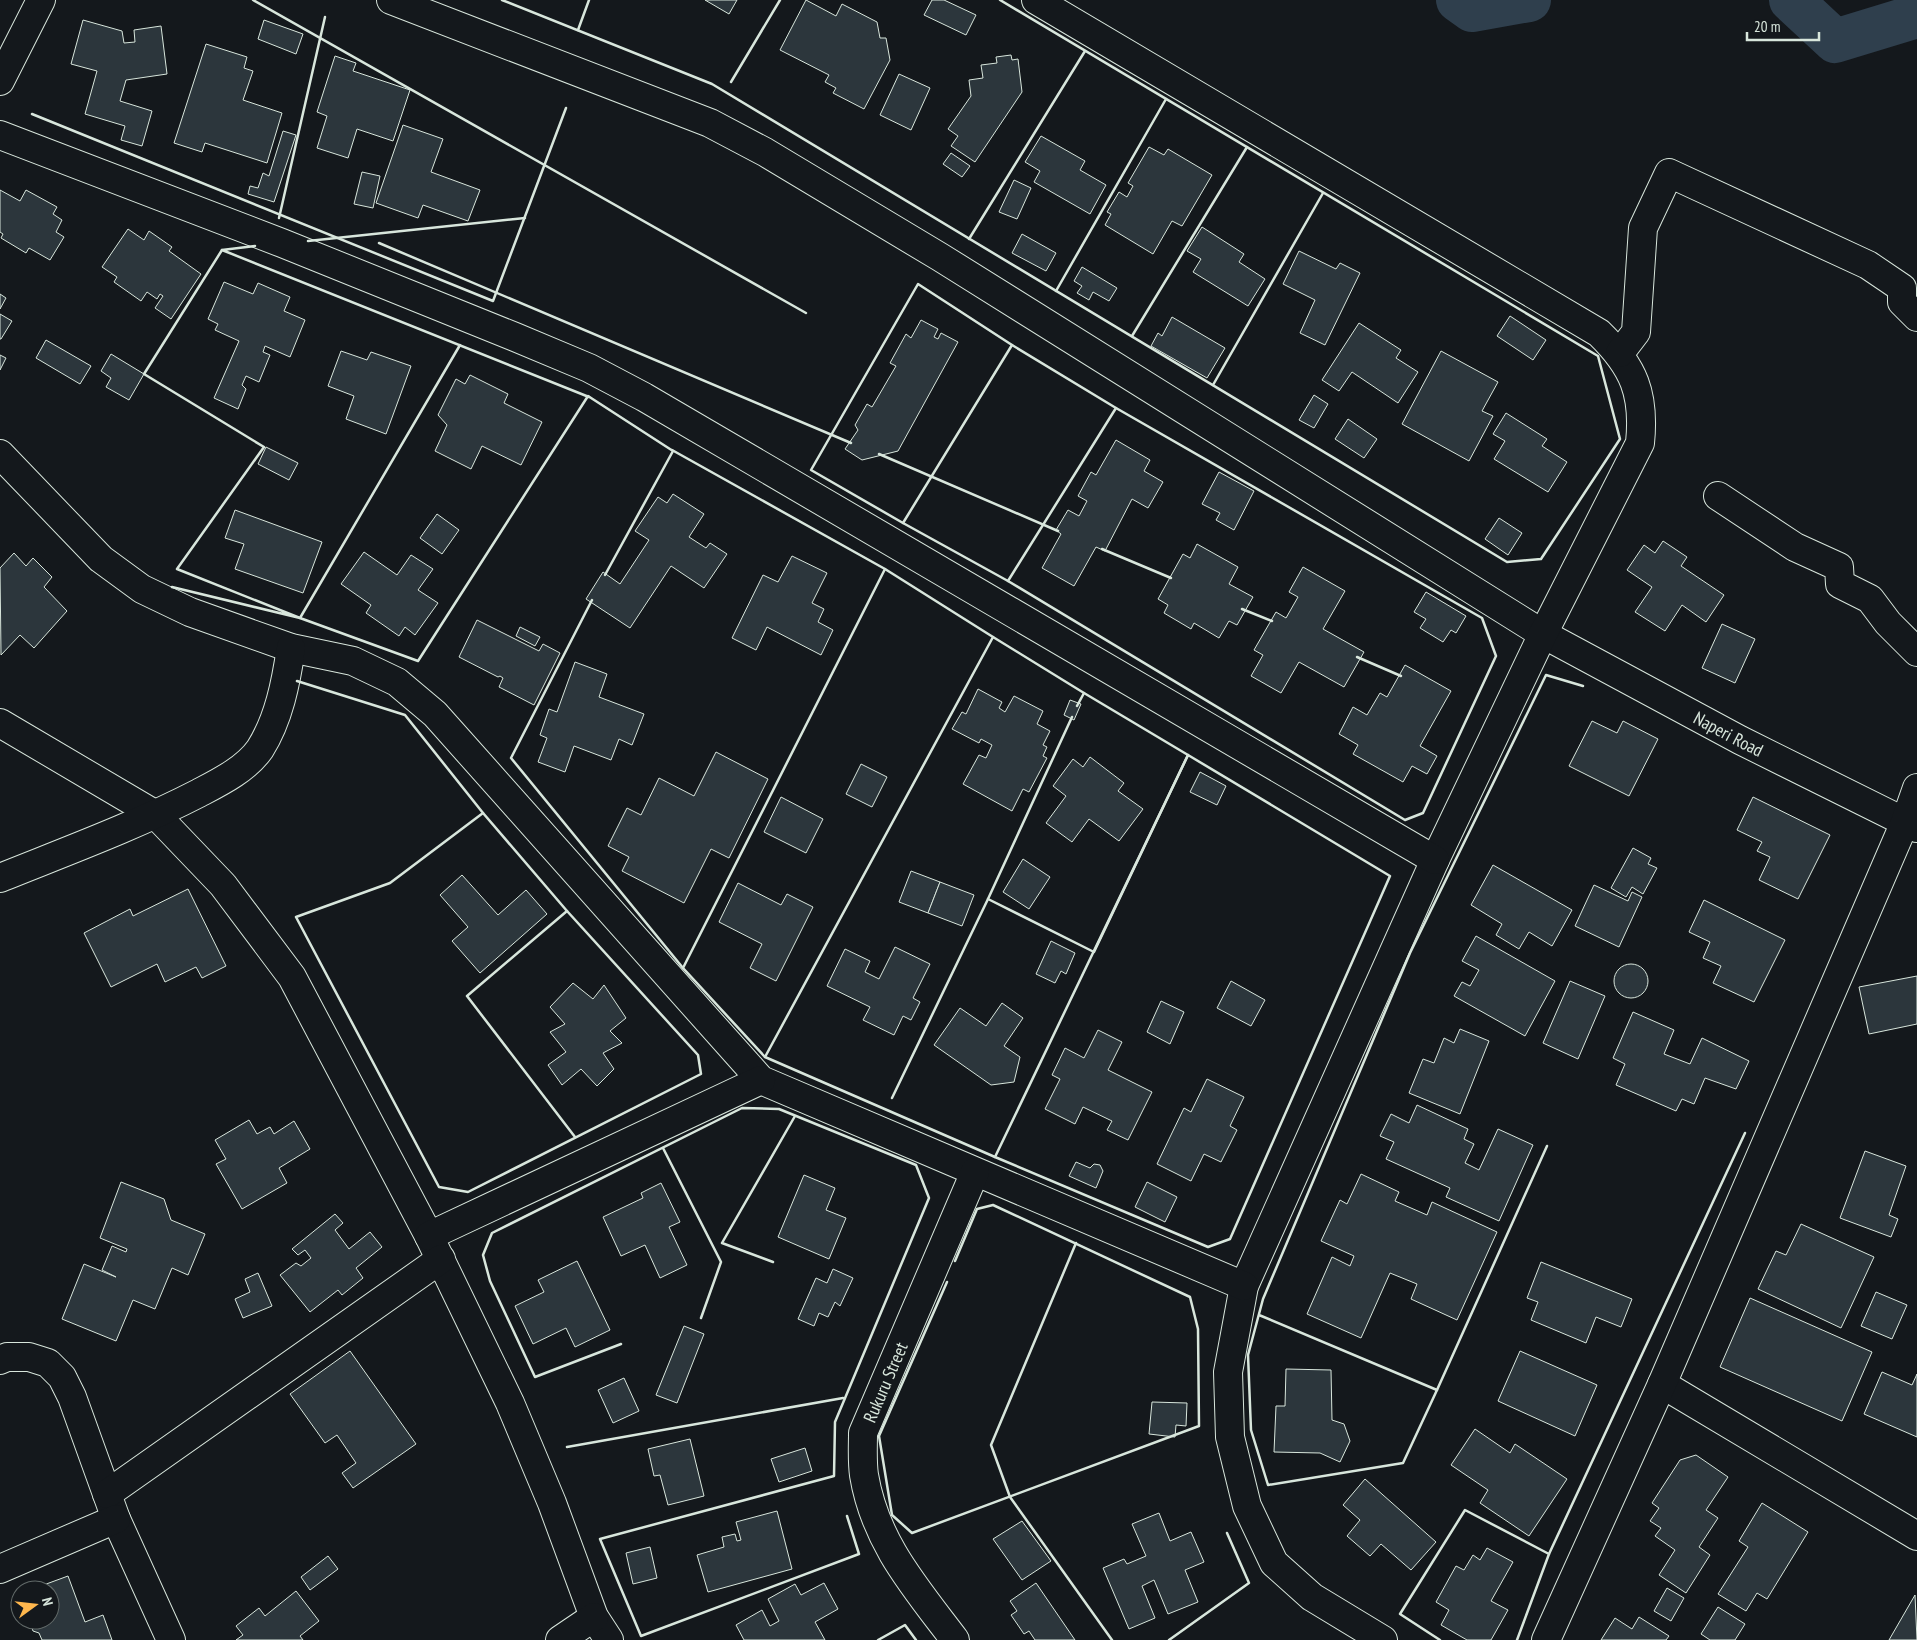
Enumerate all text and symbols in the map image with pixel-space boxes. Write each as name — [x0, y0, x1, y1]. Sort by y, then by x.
scale bar — [1747, 10, 1820, 42]
text: 20 m — [1754, 17, 1780, 36]
street label: Naperi Road — [1690, 706, 1767, 761]
street label: Rukuru Street — [857, 1338, 912, 1426]
north arrow — [10, 1580, 60, 1630]
text: N — [38, 1596, 57, 1608]

